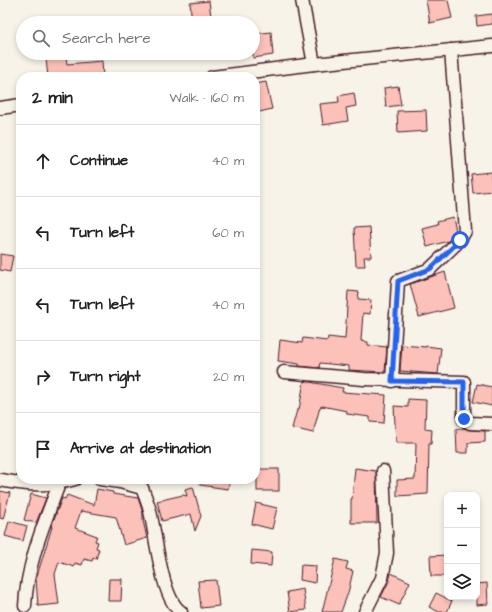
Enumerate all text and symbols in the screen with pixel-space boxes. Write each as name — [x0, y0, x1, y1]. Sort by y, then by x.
search box — [16, 16, 260, 60]
icon: search — [30, 27, 52, 49]
text: Search here — [62, 28, 151, 49]
text: 2 min — [32, 86, 73, 110]
text: Walk · 160 m — [170, 89, 244, 107]
icon: ahead — [32, 150, 54, 172]
text: Continue — [70, 150, 128, 171]
text: 40 m — [212, 152, 244, 170]
icon: left — [32, 222, 54, 244]
text: Turn left — [70, 222, 134, 243]
text: 60 m — [212, 224, 244, 242]
route start — [451, 231, 469, 249]
icon: left — [32, 294, 54, 316]
text: Turn left — [70, 294, 134, 315]
text: 40 m — [212, 296, 244, 314]
icon: right — [32, 366, 54, 388]
text: Turn right — [70, 366, 141, 387]
text: 20 m — [213, 368, 244, 386]
route end — [455, 410, 473, 428]
icon: arrive — [32, 438, 54, 460]
text: Arrive at destination — [70, 438, 211, 459]
map controls — [444, 492, 480, 600]
button: + — [444, 492, 480, 528]
button: − — [444, 528, 480, 564]
button: layers — [444, 564, 480, 600]

